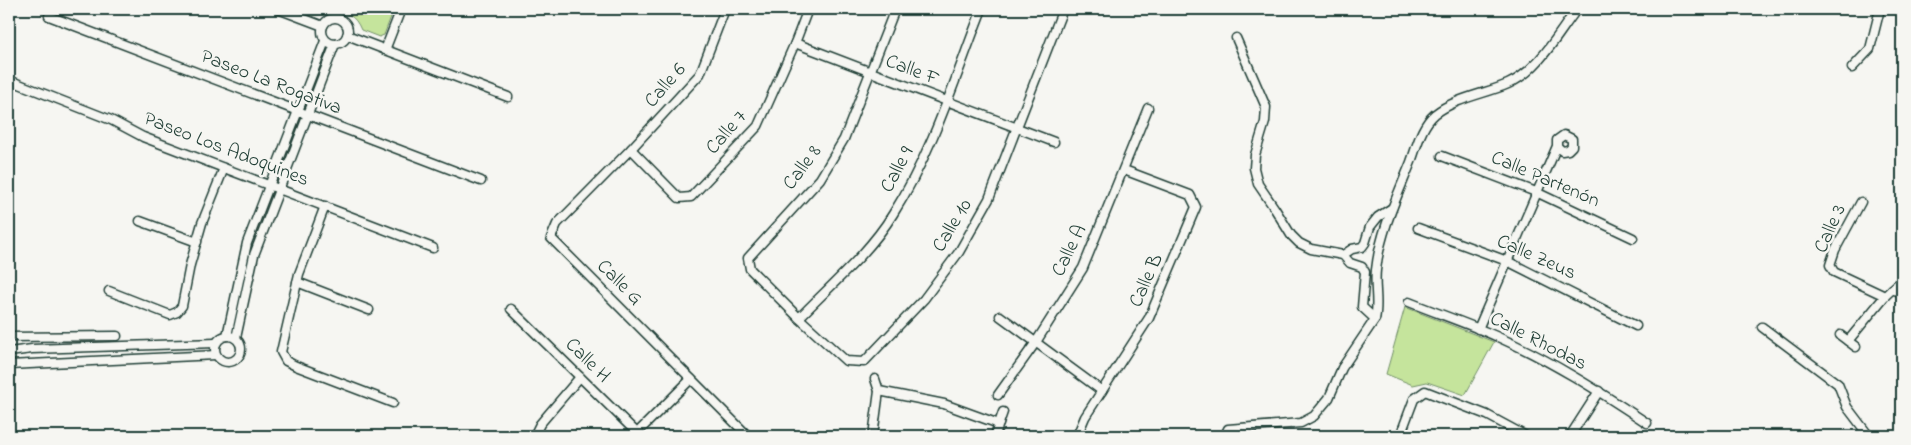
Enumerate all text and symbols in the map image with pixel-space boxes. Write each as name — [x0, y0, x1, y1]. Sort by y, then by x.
street label: Paseo La Rogativa — [196, 43, 346, 124]
street label: Calle F — [881, 48, 943, 94]
street label: Calle 6 — [638, 57, 694, 115]
street label: Calle 7 — [699, 104, 755, 162]
street label: Paseo Los Adoquines — [139, 105, 313, 195]
street label: Calle 8 — [776, 139, 830, 197]
street label: Calle 9 — [874, 142, 922, 198]
street label: Calle Partenón — [1486, 144, 1604, 216]
street label: Calle 10 — [926, 194, 980, 258]
street label: Calle 3 — [1807, 200, 1855, 258]
street label: Calle A — [1045, 220, 1095, 282]
street label: Calle Zeus — [1492, 228, 1580, 288]
street label: Calle B — [1122, 250, 1172, 312]
street label: Calle G — [589, 253, 649, 313]
street label: Calle Rhodas — [1484, 305, 1592, 379]
street label: Calle H — [558, 332, 616, 390]

